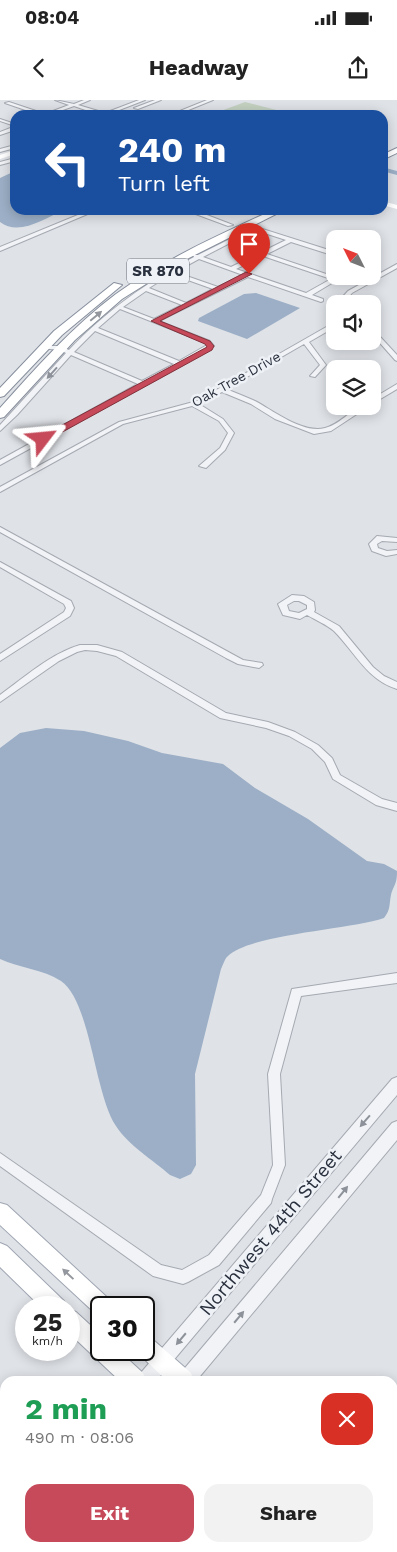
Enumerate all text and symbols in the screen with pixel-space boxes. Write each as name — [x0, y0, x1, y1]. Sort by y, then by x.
text: 08:04 — [25, 6, 79, 29]
icon: back — [25, 54, 53, 82]
icon: share — [344, 54, 372, 82]
text: Headway — [149, 55, 248, 80]
text: 240 m — [118, 129, 227, 171]
icon: left — [35, 130, 100, 195]
text: Turn left — [118, 171, 210, 196]
pin — [228, 223, 270, 274]
icon: arrive — [235, 230, 263, 258]
north arrow — [326, 230, 381, 285]
map controls — [326, 230, 381, 415]
road number: SR 870 — [127, 258, 189, 284]
button: sound — [326, 295, 381, 350]
one-way arrow — [89, 310, 102, 321]
street label: Oak Tree Drive — [189, 348, 283, 410]
button: layers — [326, 360, 381, 415]
one-way arrow — [46, 367, 58, 379]
position arrow — [16, 412, 68, 464]
one-way arrow — [360, 1115, 371, 1127]
street label: Northwest 44th Street — [194, 1145, 347, 1320]
one-way arrow — [337, 1186, 348, 1199]
one-way arrow — [62, 1268, 74, 1280]
speed limit sign: 30 — [90, 1296, 155, 1361]
text: 25 — [33, 1308, 62, 1337]
one-way arrow — [233, 1312, 245, 1324]
one-way arrow — [175, 1332, 186, 1345]
text: km/h — [32, 1334, 63, 1348]
text: 2 min — [25, 1391, 107, 1426]
button: close — [321, 1393, 373, 1445]
text: 490 m · 08:06 — [25, 1428, 134, 1447]
button: Exit — [25, 1484, 194, 1542]
button: Share — [204, 1484, 373, 1542]

